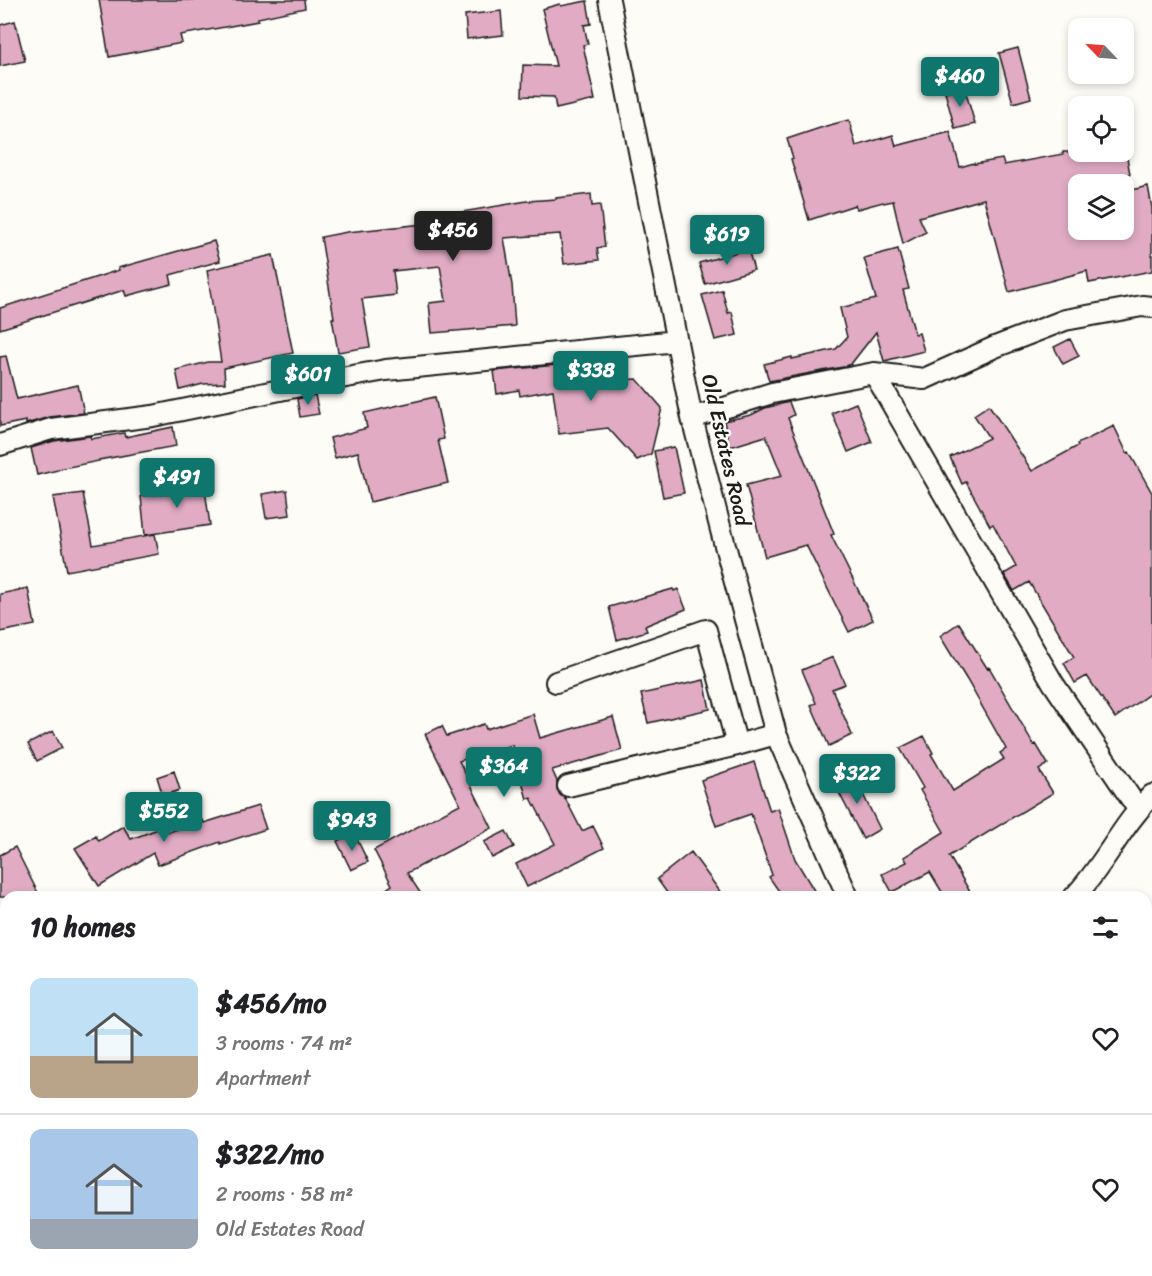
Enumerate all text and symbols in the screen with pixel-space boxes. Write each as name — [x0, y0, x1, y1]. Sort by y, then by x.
north arrow — [1068, 18, 1134, 84]
map controls — [1068, 18, 1134, 240]
pin: $460 — [924, 57, 996, 108]
text: $460 — [935, 59, 985, 94]
button: locate — [1068, 96, 1134, 162]
button: layers — [1068, 174, 1134, 240]
pin: $456 — [417, 211, 489, 262]
text: $456 — [428, 213, 478, 248]
pin: $619 — [691, 215, 763, 266]
text: $619 — [704, 217, 750, 252]
pin: $338 — [555, 351, 627, 402]
text: $338 — [567, 353, 615, 388]
pin: $601 — [272, 355, 344, 406]
text: $601 — [285, 357, 331, 392]
street label: Old Estates Road — [690, 370, 762, 532]
pin: $491 — [141, 458, 213, 509]
text: $491 — [154, 460, 200, 495]
pin: $364 — [468, 747, 540, 798]
text: $364 — [480, 749, 528, 784]
pin: $322 — [821, 754, 893, 805]
text: $322 — [833, 756, 881, 791]
pin: $552 — [128, 792, 200, 843]
text: $552 — [139, 794, 189, 829]
pin: $943 — [316, 801, 388, 852]
text: $943 — [327, 803, 377, 838]
text: 10 homes — [30, 904, 135, 950]
icon: filters — [1089, 911, 1122, 944]
text: $456/mo — [216, 980, 326, 1026]
icon: home — [78, 1002, 150, 1074]
icon: heart — [1089, 1022, 1122, 1055]
text: 3 rooms · 74 m² — [216, 1026, 352, 1061]
text: Apartment — [216, 1061, 310, 1096]
text: $322/mo — [216, 1131, 324, 1177]
icon: home — [78, 1153, 150, 1225]
icon: heart — [1089, 1173, 1122, 1206]
text: 2 rooms · 58 m² — [216, 1177, 353, 1212]
text: Old Estates Road — [216, 1212, 364, 1247]

